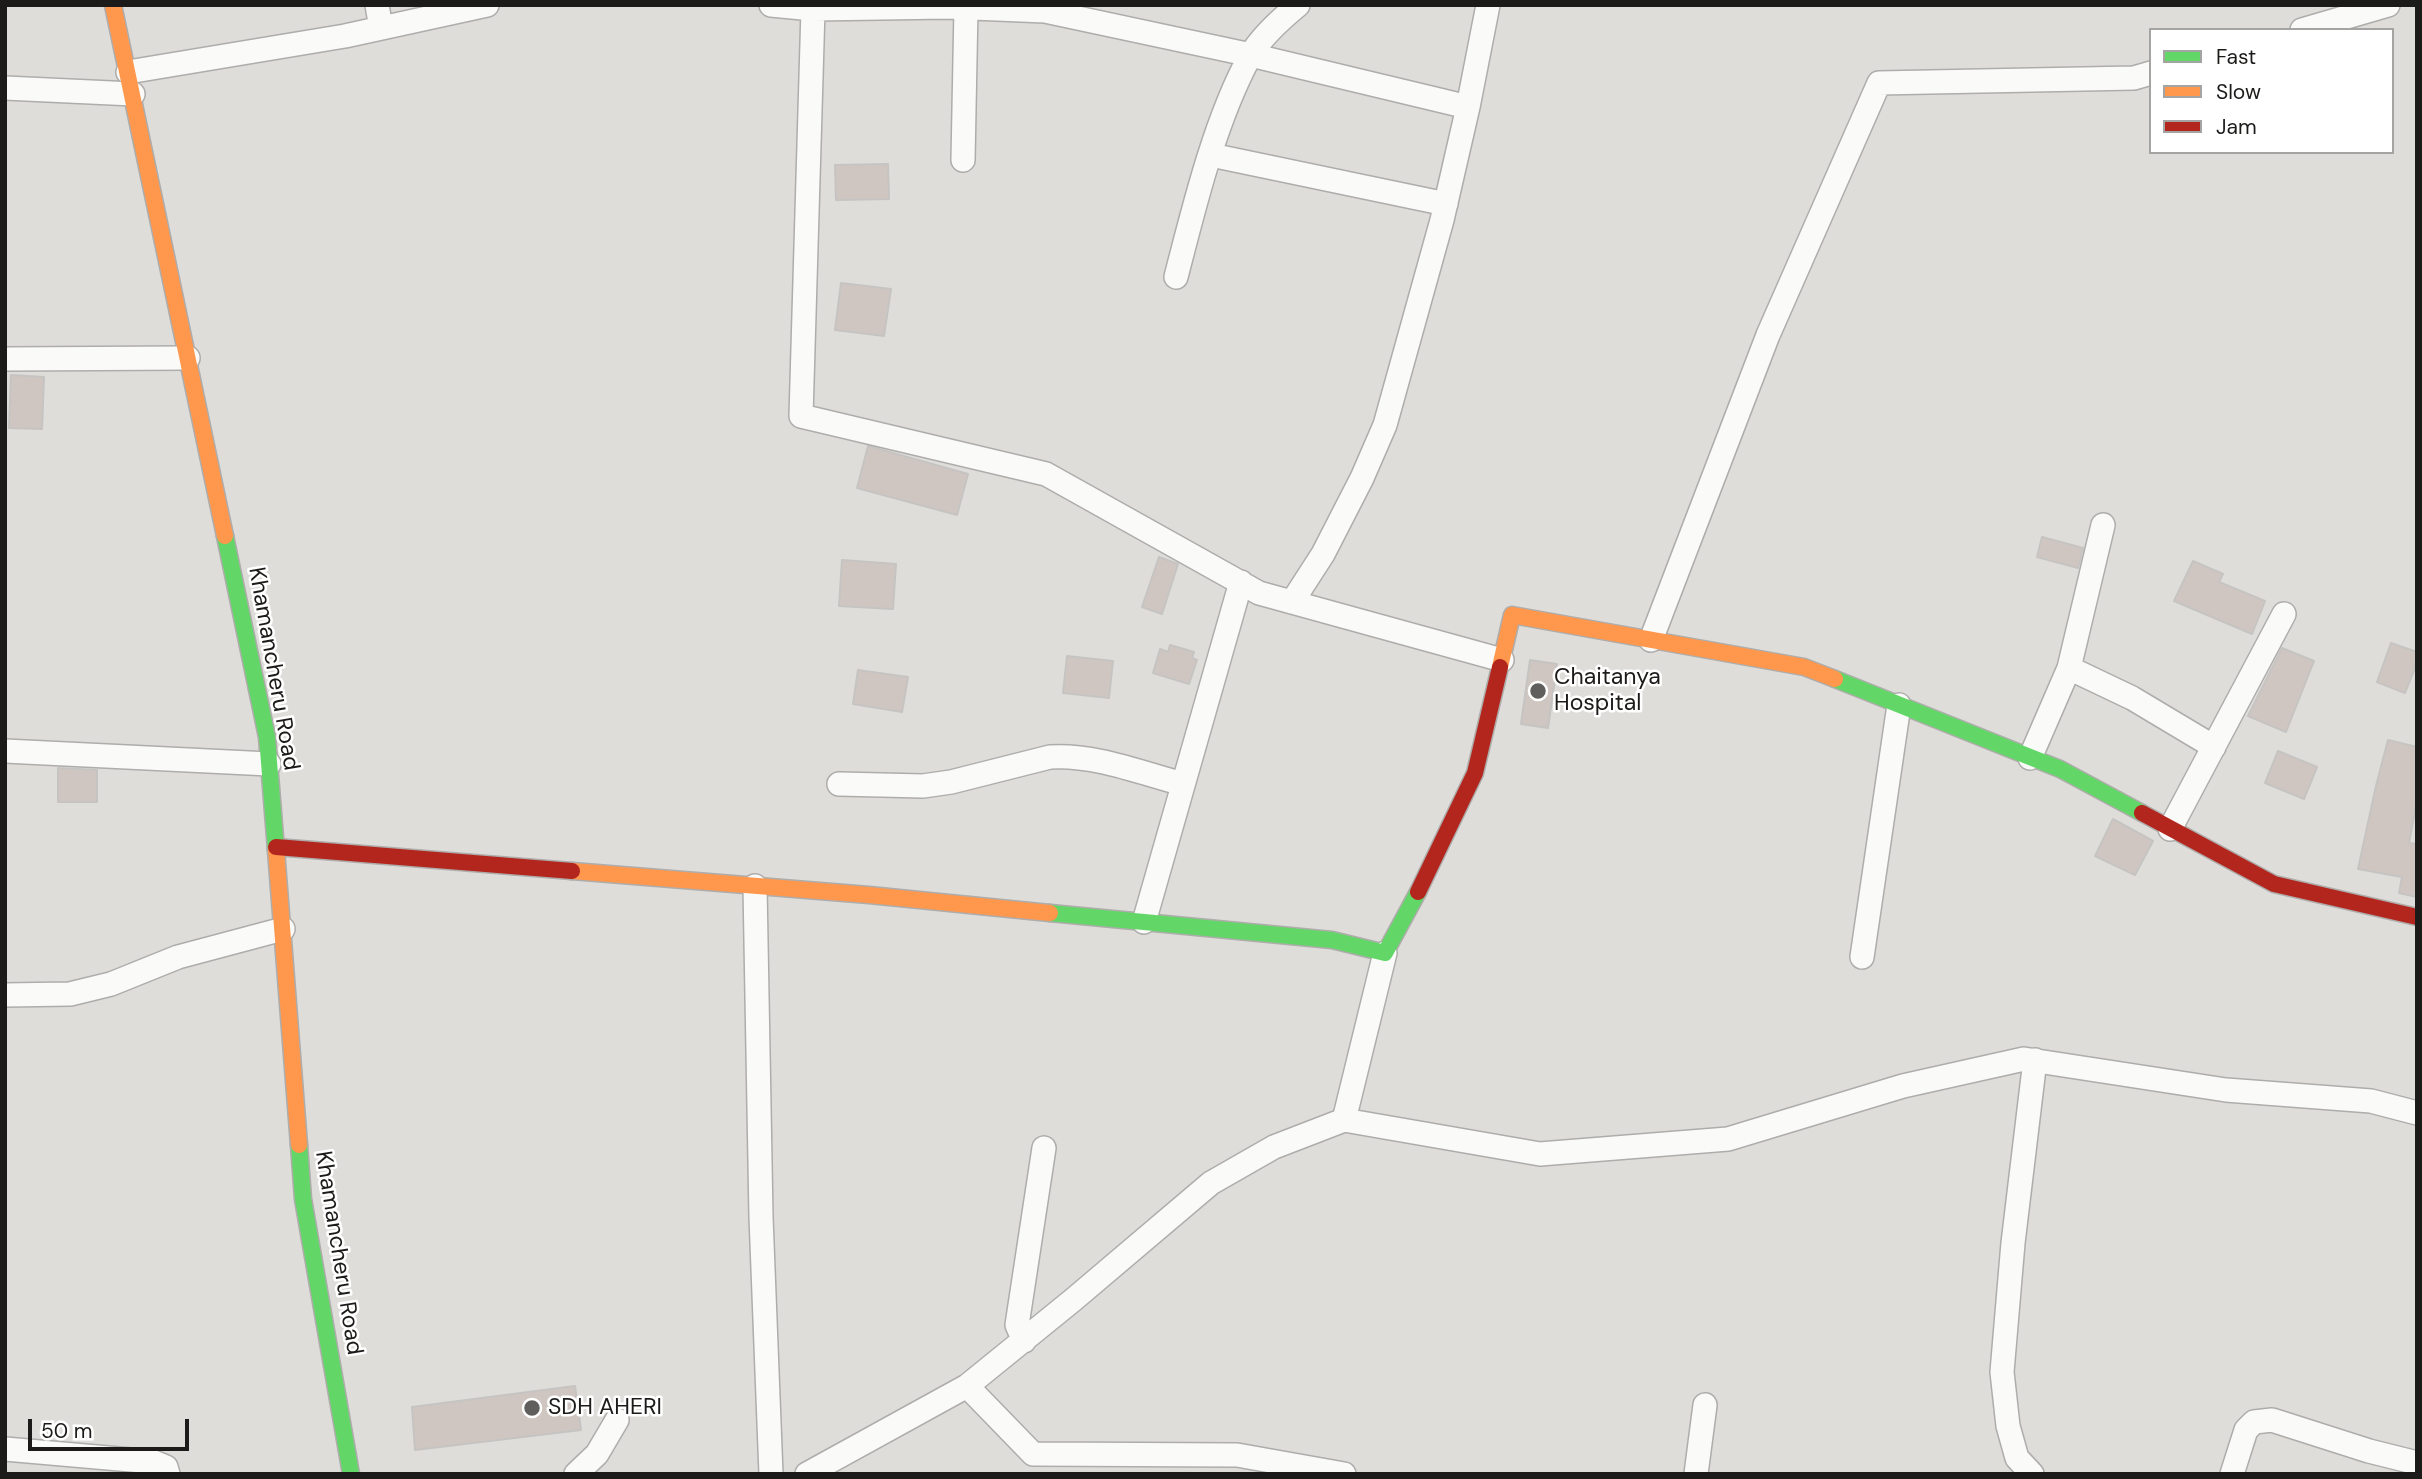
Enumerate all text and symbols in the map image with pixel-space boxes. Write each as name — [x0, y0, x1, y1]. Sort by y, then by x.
legend — [2149, 28, 2394, 154]
text: Fast — [2216, 43, 2256, 71]
text: Slow — [2216, 78, 2261, 106]
text: Jam — [2216, 113, 2257, 141]
street label: Khamancheru Road — [242, 565, 304, 773]
place label: Chaitanya Hospital — [1554, 664, 1661, 718]
marker: Chaitanya Hospital — [1528, 681, 1548, 701]
street label: Khamancheru Road — [308, 1149, 368, 1357]
place label: SDH AHERI — [548, 1394, 662, 1422]
marker: SDH AHERI — [522, 1398, 542, 1418]
scale bar — [32, 1406, 192, 1450]
text: 50 m — [41, 1417, 92, 1445]

